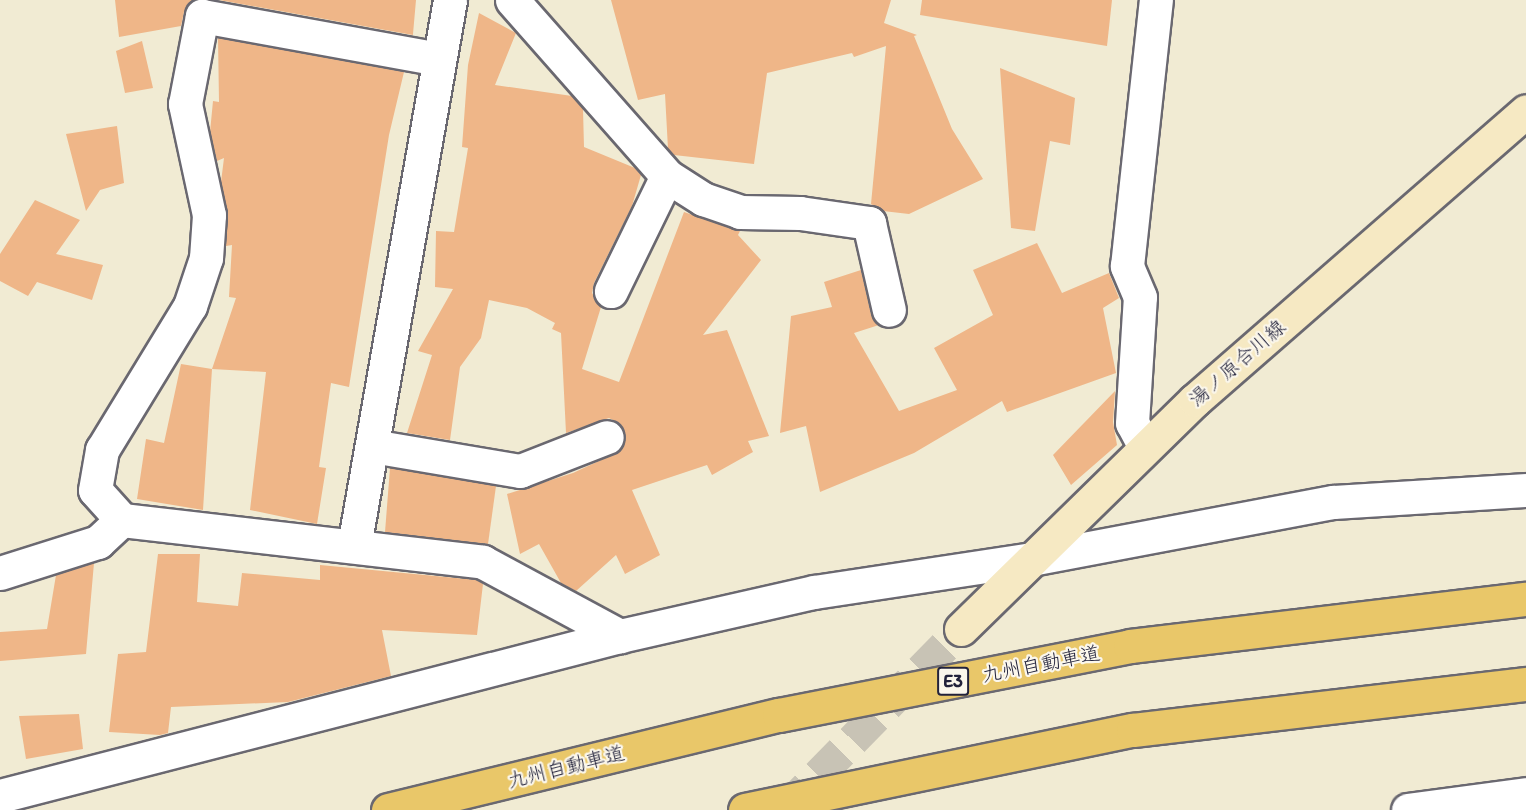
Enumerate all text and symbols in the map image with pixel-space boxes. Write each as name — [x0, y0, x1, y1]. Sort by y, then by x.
street label: 湯ノ原合川線 — [1184, 315, 1290, 411]
street label: 九州自動車道 — [980, 641, 1102, 687]
road number: E3 — [936, 666, 970, 696]
street label: 九州自動車道 — [505, 741, 627, 793]

